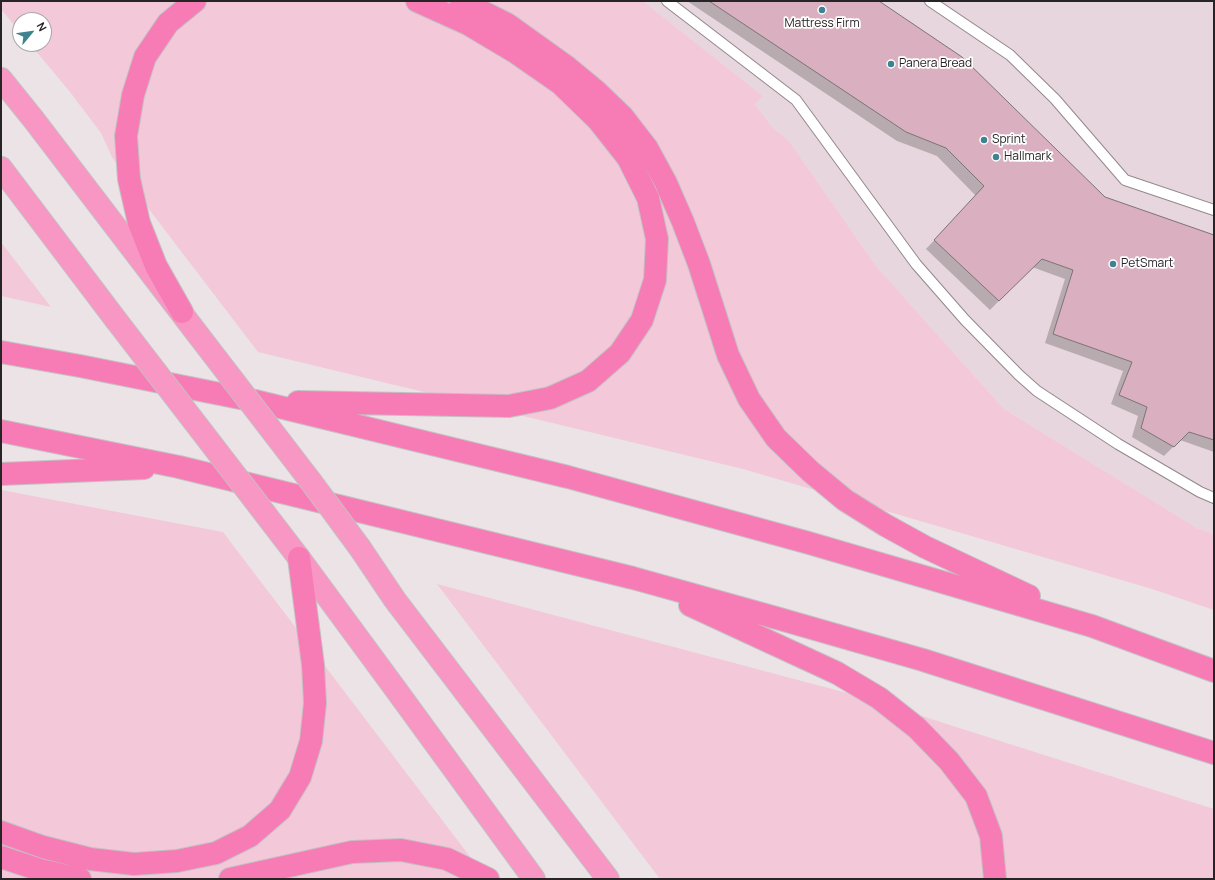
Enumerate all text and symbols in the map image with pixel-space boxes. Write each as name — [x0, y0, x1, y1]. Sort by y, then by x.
marker: Mattress Firm — [817, 5, 827, 15]
north arrow — [12, 12, 52, 52]
place label: Mattress Firm — [784, 17, 860, 31]
text: N — [34, 19, 51, 34]
place label: Panera Bread — [899, 57, 972, 71]
marker: Panera Bread — [886, 59, 896, 69]
place label: Sprint — [992, 133, 1026, 147]
marker: Sprint — [979, 135, 989, 145]
place label: Hallmark — [1004, 150, 1052, 164]
marker: Hallmark — [991, 152, 1001, 162]
place label: PetSmart — [1121, 257, 1173, 271]
marker: PetSmart — [1108, 259, 1118, 269]

